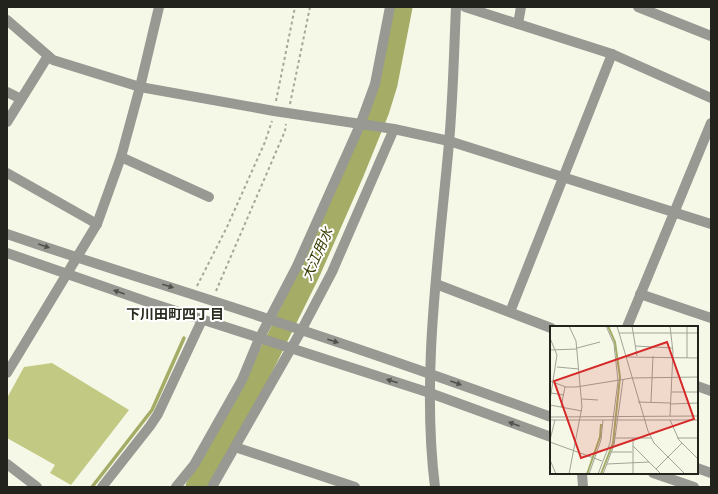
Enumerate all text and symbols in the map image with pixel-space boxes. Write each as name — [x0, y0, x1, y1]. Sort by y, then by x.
water label: 大江用水 — [297, 223, 337, 283]
one-way arrow — [38, 244, 50, 250]
one-way arrow — [162, 283, 174, 289]
one-way arrow — [112, 289, 124, 295]
district label: 下川田町四丁目 — [126, 305, 224, 322]
inset map — [550, 326, 698, 474]
one-way arrow — [327, 338, 339, 344]
one-way arrow — [385, 378, 397, 384]
one-way arrow — [450, 380, 462, 386]
one-way arrow — [508, 421, 520, 427]

